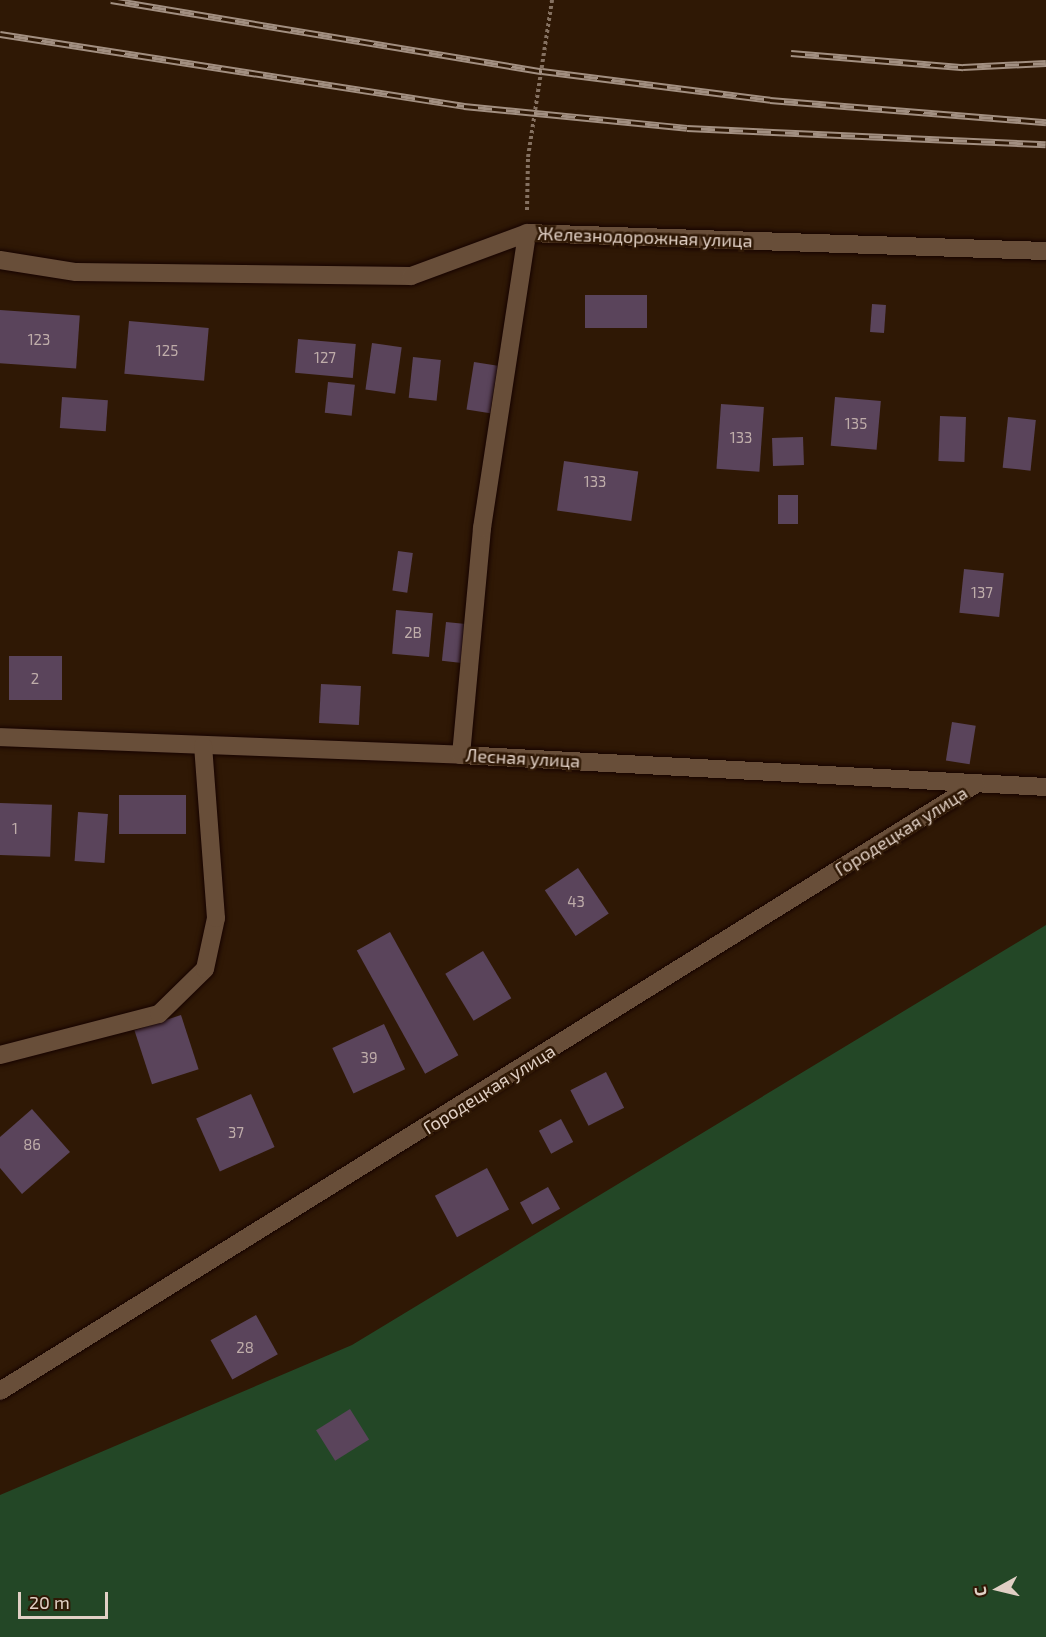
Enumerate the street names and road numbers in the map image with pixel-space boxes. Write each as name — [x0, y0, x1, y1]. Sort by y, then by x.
street label: Железнодорожная улица — [537, 222, 753, 252]
street label: Лесная улица — [465, 744, 581, 772]
street label: Городецкая улица — [831, 782, 971, 880]
street label: Городецкая улица — [419, 1040, 559, 1138]

